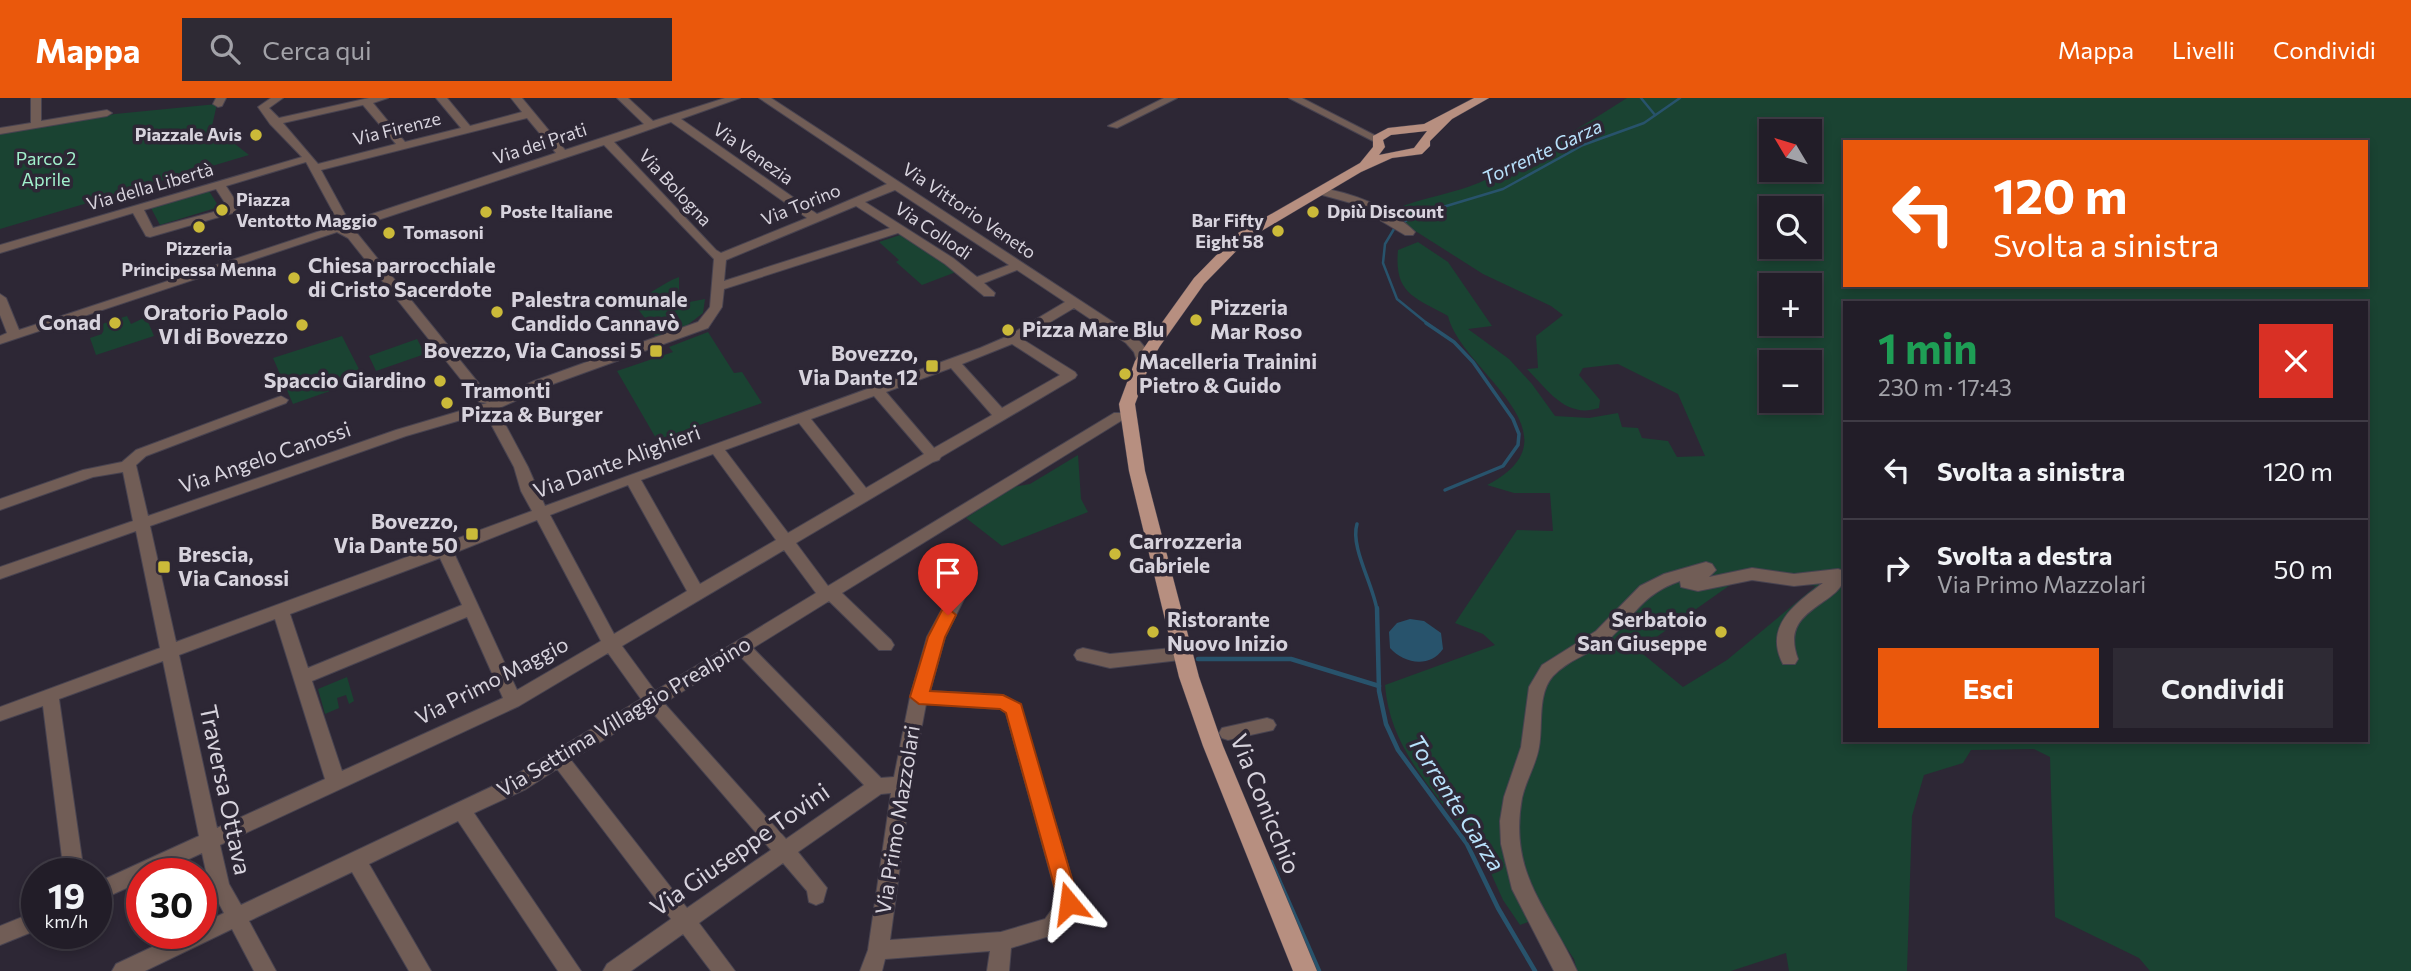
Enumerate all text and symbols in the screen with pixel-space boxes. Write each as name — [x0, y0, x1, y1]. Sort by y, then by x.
search box — [182, 18, 672, 81]
text: Mappa — [35, 29, 140, 70]
icon: search — [206, 30, 244, 68]
text: Cerca qui — [262, 34, 372, 65]
text: Mappa — [2058, 35, 2134, 64]
text: Livelli — [2172, 35, 2235, 64]
text: Condividi — [2273, 35, 2376, 64]
street label: Via Firenze — [350, 106, 443, 150]
water label: Torrente Garza — [1478, 114, 1606, 189]
street label: Via Venezia — [709, 117, 798, 189]
street label: Via dei Prati — [490, 118, 589, 169]
north arrow — [1759, 119, 1822, 182]
map controls — [1759, 119, 1822, 413]
place label: Piazzale Avis — [135, 123, 242, 145]
marker: Piazzale Avis — [248, 127, 264, 143]
street label: Via Bologna — [635, 144, 717, 230]
park label: Parco 2 Aprile — [16, 147, 76, 190]
street label: Via della Libertà — [84, 157, 216, 215]
street label: Via Vittorio Veneto — [899, 157, 1041, 263]
text: 120 m — [1993, 164, 2127, 224]
icon: left — [1878, 168, 1969, 259]
street label: Via Torino — [758, 178, 844, 230]
place label: Piazza Ventotto Maggio — [236, 188, 377, 231]
street label: Via Collodi — [891, 196, 976, 264]
button: search — [1759, 196, 1822, 259]
place label: Poste Italiane — [500, 200, 613, 222]
place label: Dpiù Discount — [1327, 200, 1444, 222]
marker: Piazza Ventotto Maggio — [214, 202, 230, 218]
marker: Poste Italiane — [478, 204, 494, 220]
marker: Dpiù Discount — [1305, 204, 1321, 220]
place label: Bar Fifty Eight 58 — [1191, 209, 1264, 252]
marker: Pizzeria Principessa Menna — [191, 219, 207, 235]
place label: Tomasoni — [403, 221, 484, 243]
marker: Bar Fifty Eight 58 — [1270, 223, 1286, 239]
text: Svolta a sinistra — [1993, 224, 2219, 264]
marker: Tomasoni — [381, 225, 397, 241]
place label: Pizzeria Principessa Menna — [121, 237, 277, 280]
place label: Chiesa parrocchiale di Cristo Sacerdote — [308, 252, 496, 301]
marker: Chiesa parrocchiale di Cristo Sacerdote — [286, 270, 302, 286]
button: + — [1759, 273, 1822, 336]
place label: Palestra comunale Candido Cannavò — [511, 286, 688, 335]
place label: Pizzeria Mar Roso — [1210, 294, 1302, 343]
place label: Oratorio Paolo VI di Bovezzo — [143, 299, 288, 348]
marker: Palestra comunale Candido Cannavò — [489, 304, 505, 320]
place label: Conad — [39, 309, 101, 334]
marker: Pizzeria Mar Roso — [1188, 312, 1204, 328]
marker: Conad — [107, 315, 123, 331]
place label: Pizza Mare Blu — [1022, 316, 1164, 341]
marker: Oratorio Paolo VI di Bovezzo — [294, 317, 310, 333]
text: 1 min — [1878, 321, 1978, 373]
marker: Pizza Mare Blu — [1000, 322, 1016, 338]
button: close — [2259, 324, 2333, 398]
place label: Bovezzo, Via Canossi 5 — [424, 337, 642, 362]
place label: Bovezzo, Via Dante 12 — [798, 340, 918, 389]
marker: Bovezzo, Via Canossi 5 — [648, 343, 664, 359]
place label: Macelleria Trainini Pietro & Guido — [1139, 348, 1317, 397]
button: − — [1759, 350, 1822, 413]
marker: Bovezzo, Via Dante 12 — [924, 358, 940, 374]
marker: Macelleria Trainini Pietro & Guido — [1117, 366, 1133, 382]
place label: Spaccio Giardino — [264, 367, 426, 392]
marker: Spaccio Giardino — [432, 373, 448, 389]
text: 230 m · 17:43 — [1878, 373, 2012, 401]
place label: Tramonti Pizza & Burger — [461, 377, 603, 426]
marker: Tramonti Pizza & Burger — [439, 395, 455, 411]
street label: Via Angelo Canossi — [175, 416, 354, 498]
street label: Via Dante Alighieri — [530, 419, 703, 502]
icon: left — [1878, 451, 1916, 489]
text: Svolta a sinistra — [1937, 455, 2125, 486]
text: 120 m — [2263, 455, 2333, 486]
place label: Bovezzo, Via Dante 50 — [333, 508, 458, 557]
marker: Bovezzo, Via Dante 50 — [464, 526, 480, 542]
place label: Carrozzeria Gabriele — [1129, 528, 1242, 577]
text: Svolta a destra — [1937, 539, 2112, 570]
place label: Brescia, Via Canossi — [178, 541, 289, 590]
pin — [918, 543, 978, 615]
marker: Carrozzeria Gabriele — [1107, 546, 1123, 562]
icon: right — [1878, 549, 1916, 587]
text: 50 m — [2273, 553, 2333, 584]
icon: arrive — [929, 554, 967, 592]
marker: Brescia, Via Canossi — [156, 559, 172, 575]
text: Via Primo Mazzolari — [1937, 570, 2146, 598]
place label: Ristorante Nuovo Inizio — [1167, 606, 1288, 655]
place label: Serbatoio San Giuseppe — [1577, 606, 1707, 655]
marker: Ristorante Nuovo Inizio — [1145, 624, 1161, 640]
marker: Serbatoio San Giuseppe — [1713, 624, 1729, 640]
street label: Via Primo Maggio — [411, 630, 572, 729]
street label: Via Settima Villaggio Prealpino — [492, 630, 754, 801]
button: Esci — [1878, 648, 2099, 728]
button: Condividi — [2113, 648, 2333, 728]
street label: Traversa Ottava — [194, 702, 259, 877]
street label: Via Primo Mazzolari — [869, 723, 924, 916]
street label: Via Conicchio — [1225, 729, 1308, 878]
water label: Torrente Garza — [1402, 729, 1511, 876]
street label: Via Giuseppe Tovini — [644, 776, 834, 921]
speed limit sign: 30 — [126, 858, 217, 949]
position arrow — [1032, 866, 1106, 940]
text: 19 — [48, 873, 85, 916]
text: km/h — [45, 910, 88, 932]

